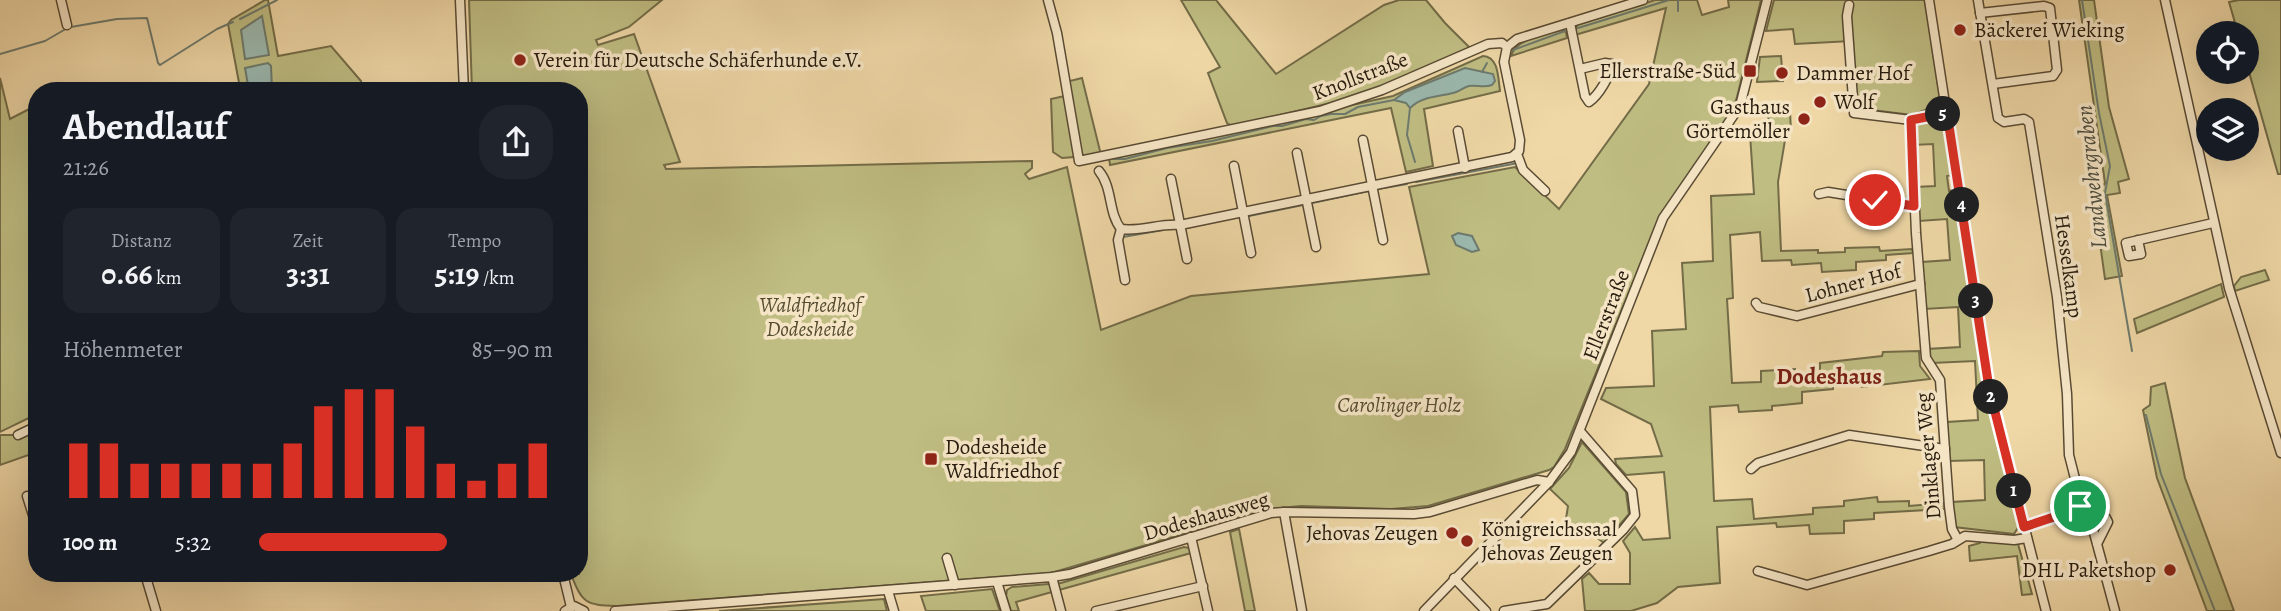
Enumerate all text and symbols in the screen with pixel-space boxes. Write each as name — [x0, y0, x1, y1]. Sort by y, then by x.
place label: Bäckerei Wieking — [1974, 16, 2125, 44]
map controls — [2196, 21, 2259, 161]
button: locate — [2196, 21, 2259, 84]
marker: Bäckerei Wieking — [1952, 22, 1968, 38]
street label: Knollstraße — [1308, 45, 1412, 107]
place label: Verein für Deutsche Schäferhunde e.V. — [533, 46, 862, 74]
marker: Verein für Deutsche Schäferhunde e.V. — [512, 52, 528, 68]
place label: Ellerstraße-Süd — [1599, 57, 1737, 85]
place label: Dammer Hof — [1796, 59, 1913, 87]
marker: Ellerstraße-Süd — [1742, 63, 1758, 79]
marker: Dammer Hof — [1774, 65, 1790, 81]
place label: Wolf — [1833, 88, 1878, 116]
place label: Gasthaus Görtemöller — [1686, 93, 1790, 145]
marker: Wolf — [1812, 94, 1828, 110]
pin: 5 — [1926, 96, 1960, 132]
button: layers — [2196, 98, 2259, 161]
text: Abendlauf — [63, 100, 227, 152]
text: 5 — [1938, 100, 1947, 126]
water label: Landwehrgraben — [2069, 104, 2114, 250]
button: share — [479, 105, 553, 179]
marker: Gasthaus Görtemöller — [1796, 111, 1812, 127]
text: 21:26 — [63, 152, 109, 183]
pin — [1845, 170, 1905, 230]
icon: check — [1856, 181, 1894, 219]
pin: 4 — [1944, 188, 1980, 222]
text: 4 — [1957, 191, 1966, 217]
street label: Hesselkamp — [2048, 212, 2090, 320]
text: Distanz — [111, 228, 172, 254]
text: Zeit — [293, 228, 323, 254]
text: Tempo — [448, 228, 501, 254]
text: 0.66 — [101, 254, 153, 294]
text: 3:31 — [286, 254, 330, 294]
text: 5:19 — [435, 254, 479, 294]
street label: Lohner Hof — [1802, 256, 1907, 309]
text: km — [153, 265, 182, 291]
text: /km — [479, 265, 515, 291]
street label: Ellerstraße — [1576, 266, 1636, 364]
pin: 3 — [1958, 284, 1994, 318]
text: 3 — [1971, 287, 1980, 313]
park label: Waldfriedhof Dodesheide — [759, 291, 865, 343]
text: Höhenmeter — [63, 334, 183, 365]
text: 85–90 m — [472, 334, 553, 365]
district label: Dodeshaus — [1776, 361, 1882, 392]
pin: 2 — [1974, 380, 2008, 414]
text: 2 — [1986, 383, 1995, 409]
park label: Carolinger Holz — [1337, 391, 1461, 419]
street label: Dinklager Weg — [1908, 391, 1947, 521]
place label: Dodesheide Waldfriedhof — [944, 433, 1062, 485]
marker: Dodesheide Waldfriedhof — [923, 451, 939, 467]
pin: 1 — [1996, 474, 2032, 508]
pin — [2050, 476, 2110, 536]
text: 1 — [2010, 477, 2017, 503]
street label: Dodeshausweg — [1140, 485, 1272, 547]
icon: arrive — [2061, 487, 2099, 525]
place label: Königreichssaal Jehovas Zeugen — [1481, 515, 1617, 567]
place label: Jehovas Zeugen — [1306, 519, 1438, 547]
marker: Jehovas Zeugen — [1444, 525, 1460, 541]
text: 100 m — [63, 527, 118, 558]
text: 5:32 — [175, 527, 211, 558]
marker: Königreichssaal Jehovas Zeugen — [1459, 533, 1475, 549]
place label: DHL Paketshop — [2022, 556, 2156, 584]
marker: DHL Paketshop — [2162, 562, 2178, 578]

